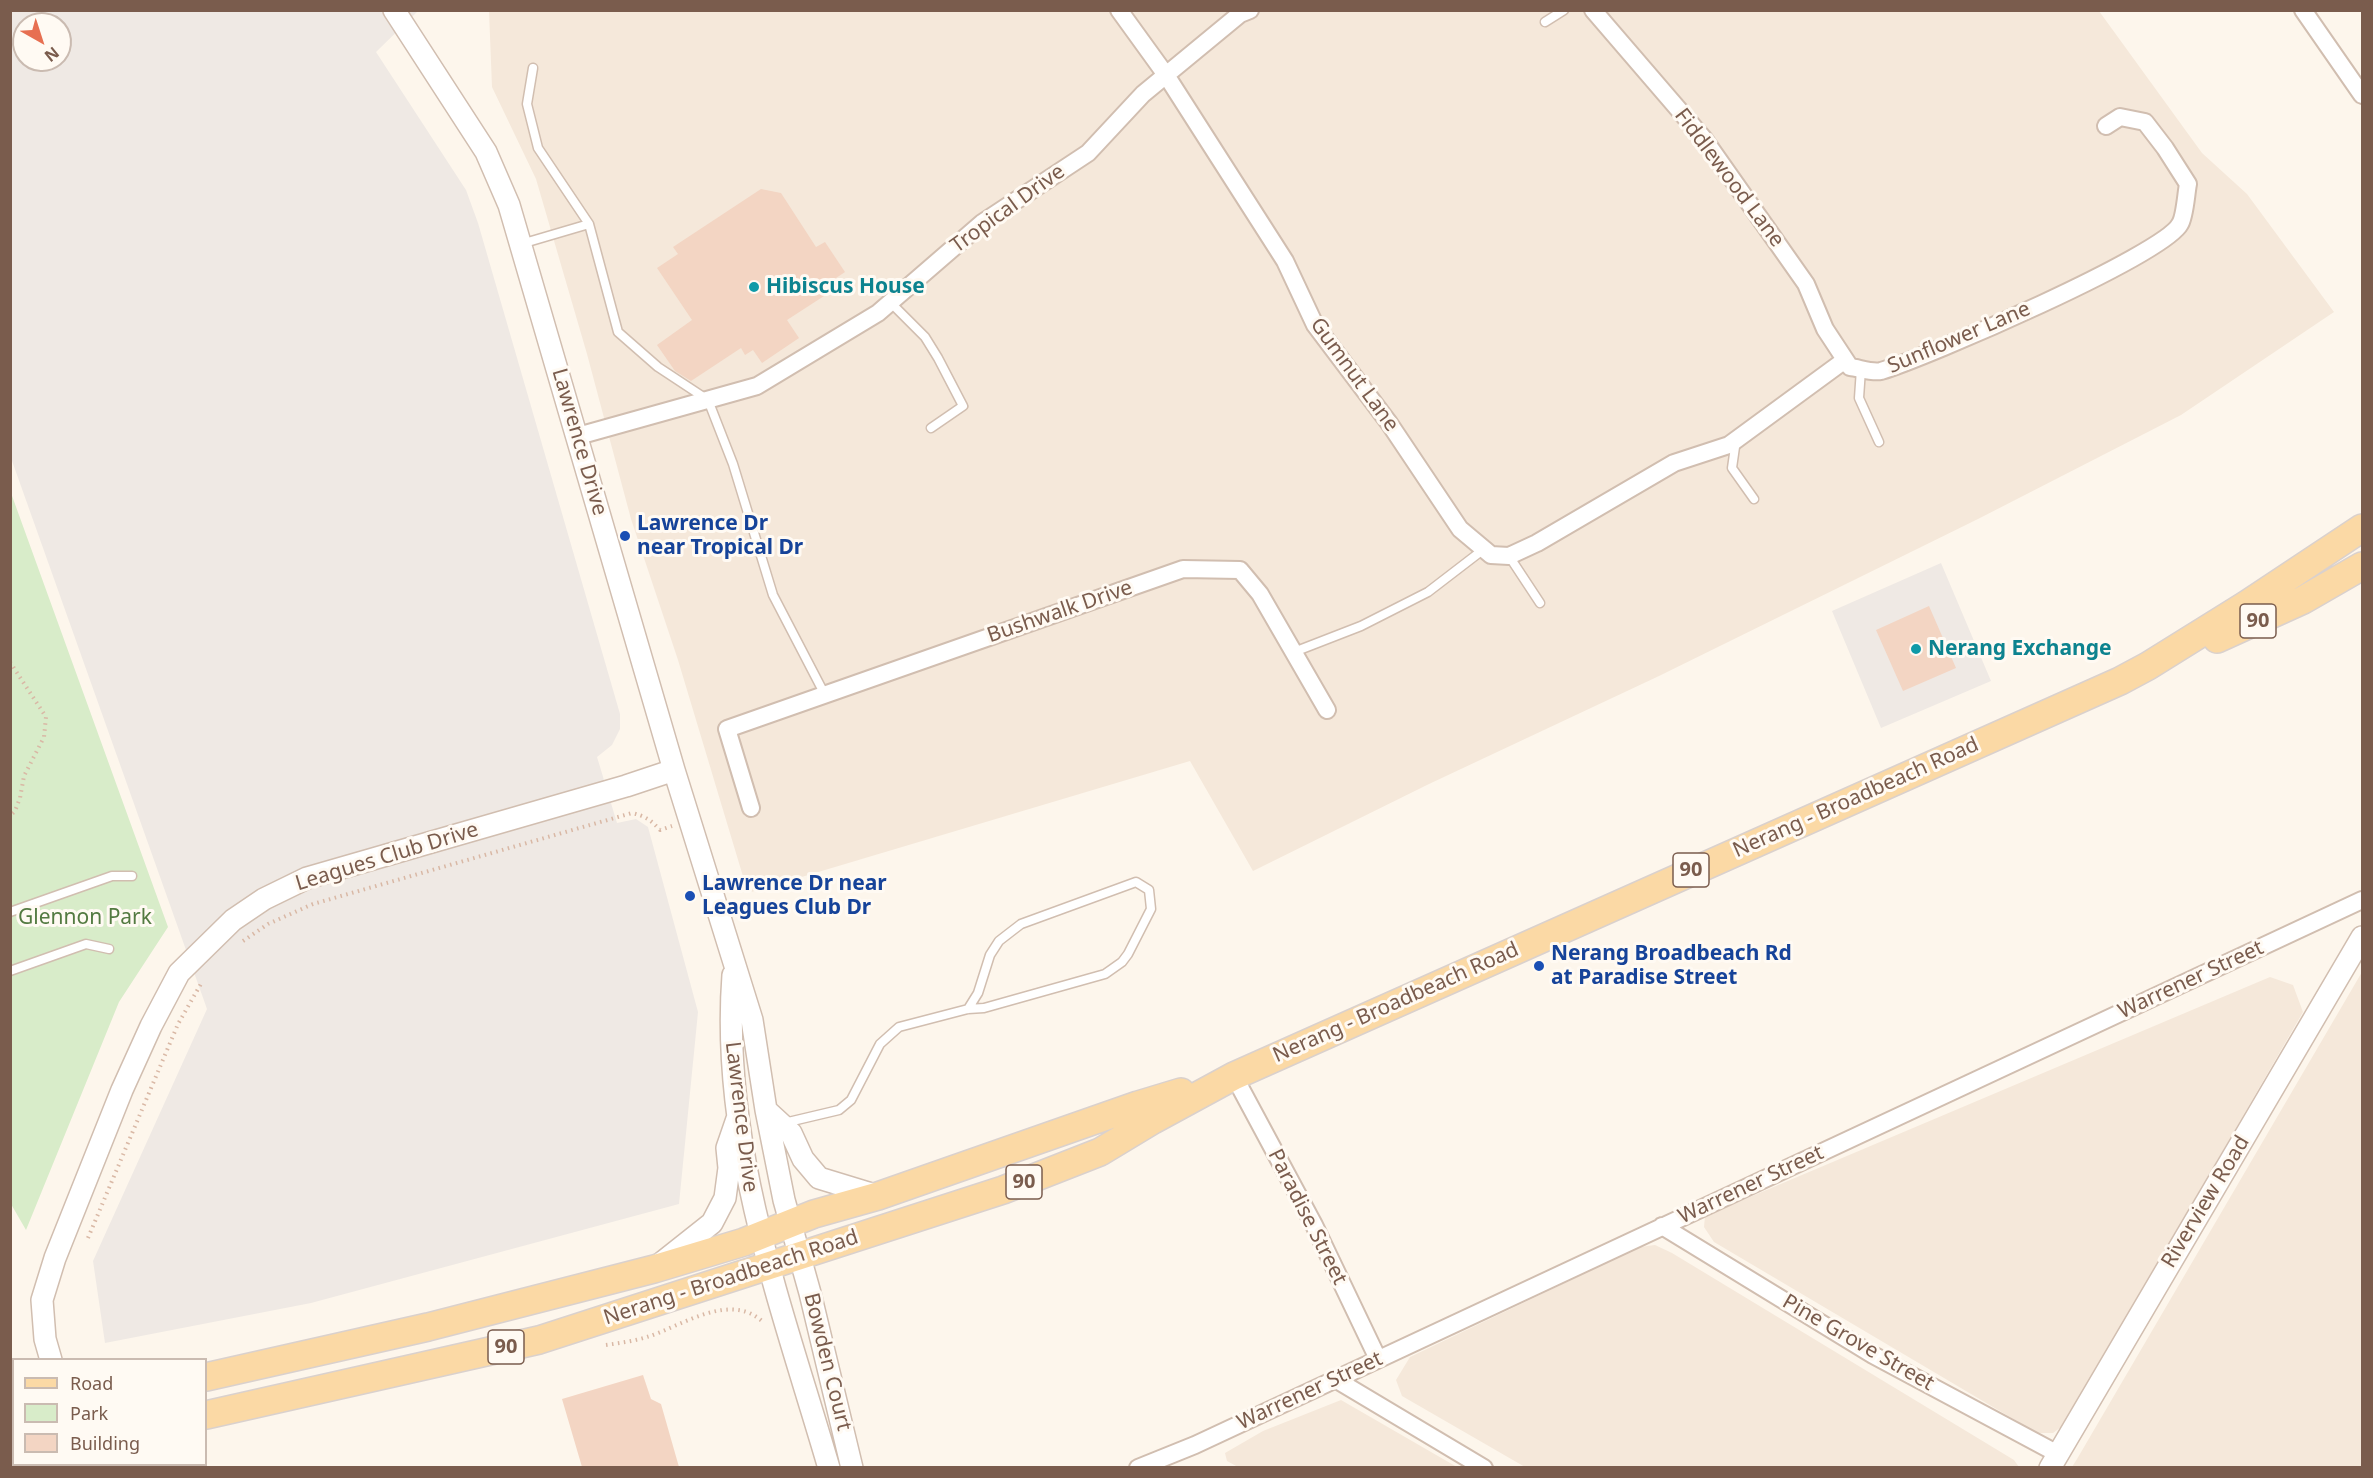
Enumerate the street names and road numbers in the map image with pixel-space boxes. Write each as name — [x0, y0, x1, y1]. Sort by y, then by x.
street label: Fiddlewood Lane — [1669, 104, 1789, 252]
street label: Tropical Drive — [946, 159, 1070, 259]
street label: Sunflower Lane — [1884, 297, 2034, 379]
street label: Gumnut Lane — [1304, 313, 1404, 437]
street label: Lawrence Drive — [546, 366, 612, 518]
street label: Bushwalk Drive — [984, 575, 1136, 649]
road number: 90 — [2240, 604, 2276, 638]
street label: Nerang - Broadbeach Road — [1729, 732, 1983, 864]
street label: Leagues Club Drive — [293, 817, 481, 897]
road number: 90 — [1673, 853, 1709, 887]
street label: Warrener Street — [2114, 935, 2268, 1025]
street label: Nerang - Broadbeach Road — [1269, 937, 1523, 1069]
street label: Lawrence Drive — [719, 1040, 763, 1194]
street label: Riverview Road — [2157, 1131, 2255, 1273]
street label: Warrener Street — [1674, 1140, 1828, 1230]
street label: Paradise Street — [1262, 1145, 1352, 1289]
road number: 90 — [1006, 1165, 1042, 1199]
street label: Nerang - Broadbeach Road — [601, 1225, 861, 1331]
street label: Pine Grove Street — [1778, 1289, 1938, 1397]
street label: Bowden Court — [798, 1291, 856, 1433]
road number: 90 — [488, 1330, 524, 1364]
street label: Warrener Street — [1233, 1346, 1387, 1436]

